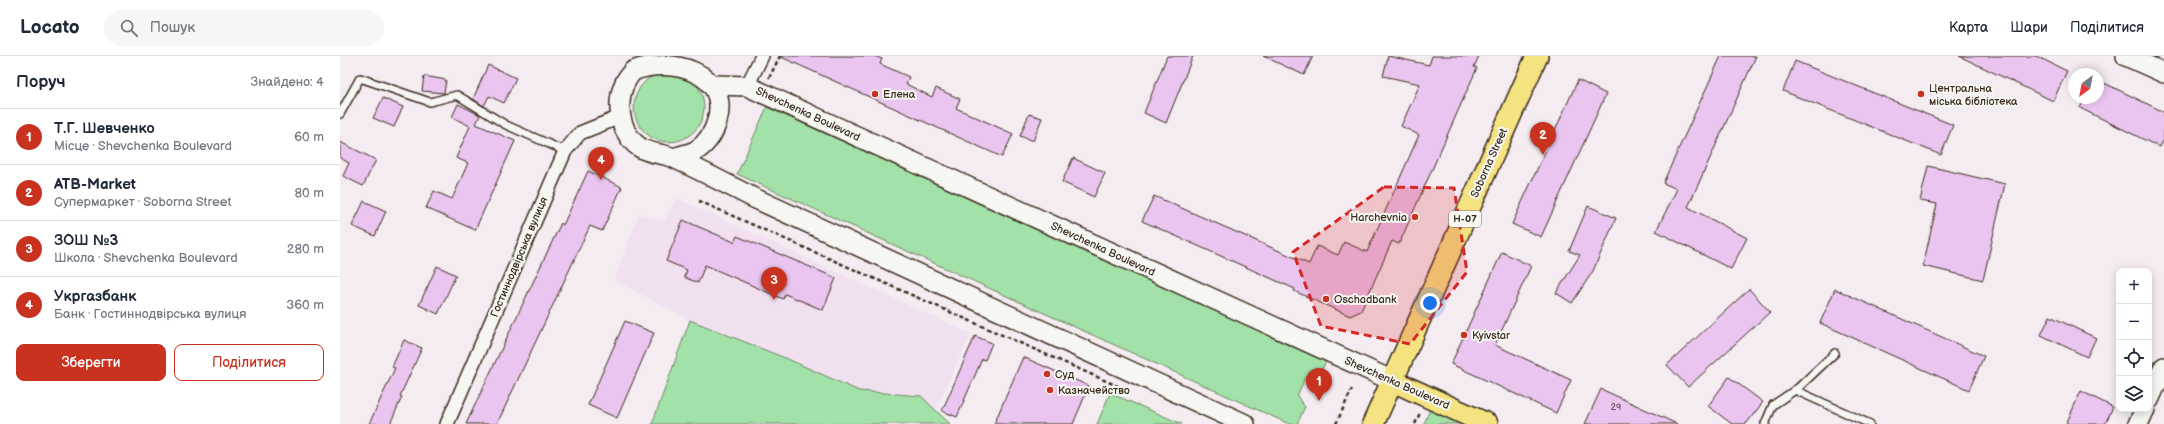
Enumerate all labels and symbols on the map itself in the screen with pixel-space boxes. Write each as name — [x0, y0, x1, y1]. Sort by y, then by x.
north arrow — [2068, 68, 2104, 104]
place label: Центральна міська бібліотека — [1929, 82, 2018, 108]
street label: Shevchenka Boulevard — [754, 84, 862, 144]
place label: Елена — [883, 88, 916, 101]
marker: Елена — [870, 89, 880, 99]
marker: Центральна міська бібліотека — [1916, 89, 1926, 99]
pin: 2 — [1530, 122, 1556, 155]
street label: Soborna Street — [1468, 126, 1510, 200]
pin: 4 — [588, 147, 614, 180]
street label: Гостиннодвірська вулиця — [488, 195, 550, 319]
place label: Harchevnia — [1350, 211, 1407, 224]
road number: Н-07 — [1449, 211, 1481, 227]
marker: Harchevnia — [1410, 212, 1420, 222]
street label: Shevchenka Boulevard — [1049, 219, 1157, 279]
pin: 3 — [761, 267, 787, 300]
place label: Oschadbank — [1334, 293, 1397, 306]
your location — [1420, 293, 1440, 313]
marker: Oschadbank — [1321, 294, 1331, 304]
place label: Kyivstar — [1472, 329, 1511, 342]
marker: Kyivstar — [1459, 330, 1469, 340]
street label: Shevchenka Boulevard — [1343, 354, 1451, 412]
place label: Суд — [1055, 368, 1075, 381]
pin: 1 — [1306, 368, 1332, 401]
marker: Суд — [1042, 369, 1052, 379]
place label: Казначейство — [1058, 384, 1130, 397]
marker: Казначейство — [1045, 385, 1055, 395]
house number: 29 — [1611, 402, 1621, 413]

